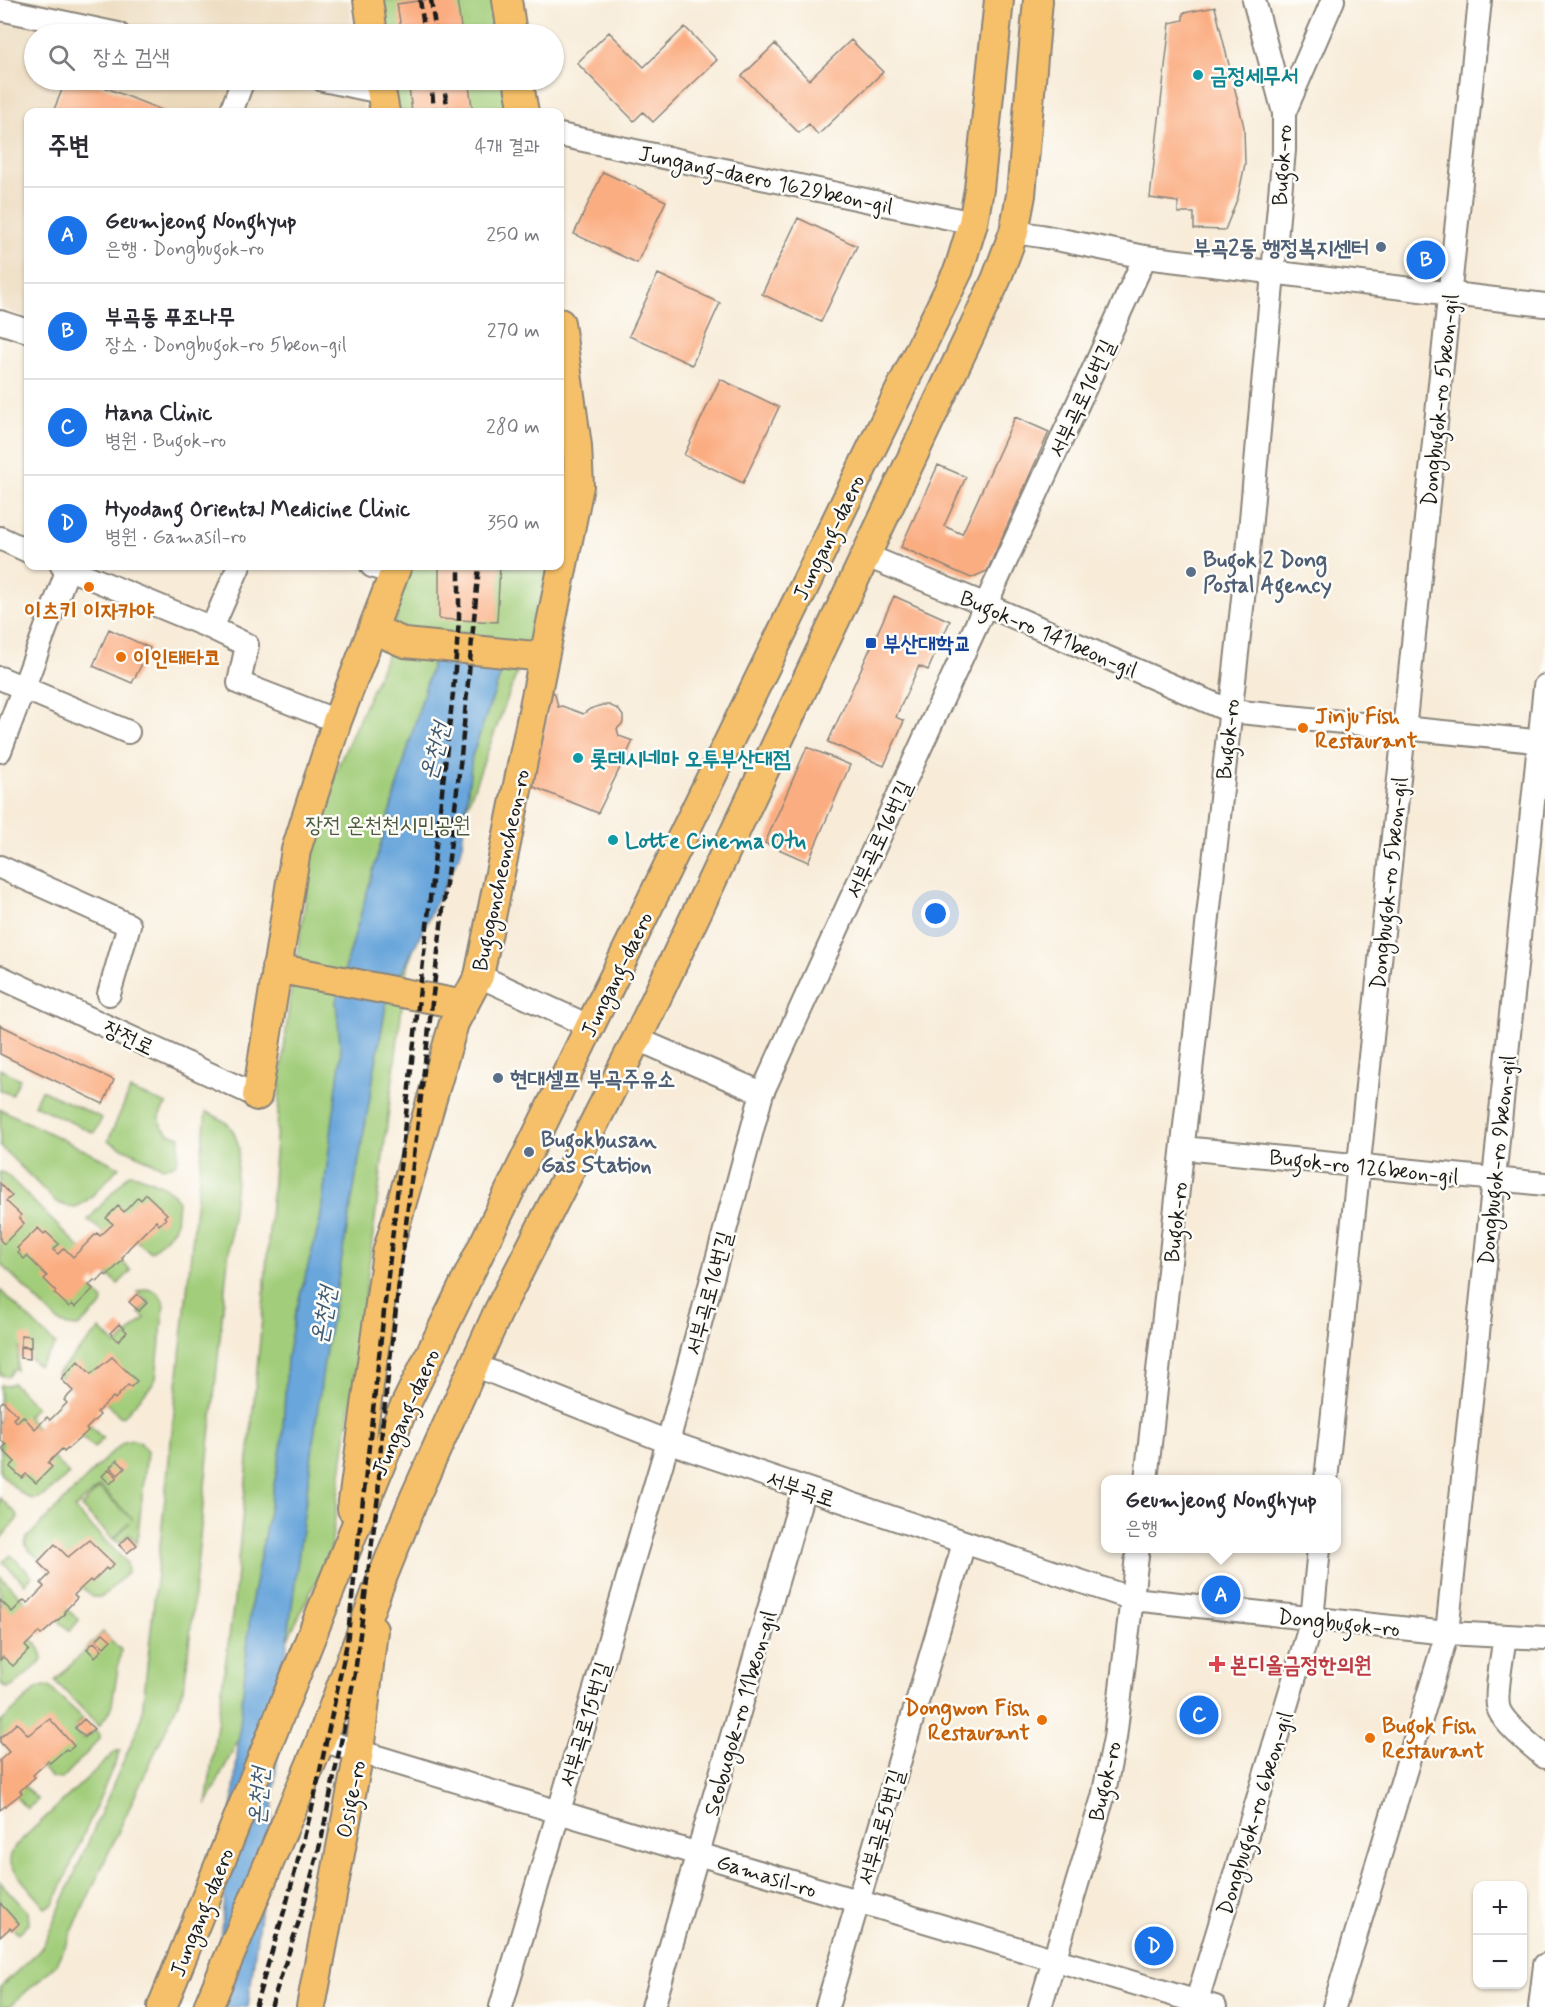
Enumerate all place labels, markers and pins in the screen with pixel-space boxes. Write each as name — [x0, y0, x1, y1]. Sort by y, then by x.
place label: 금정세무서 — [1210, 63, 1299, 91]
marker: 금정세무서 — [1191, 68, 1205, 82]
place label: 부곡2동 행정복지센터 — [1193, 235, 1369, 263]
pin: B — [1406, 238, 1446, 282]
marker: 부곡2동 행정복지센터 — [1374, 240, 1388, 254]
place label: Bugok 2 Dong Postal Agency — [1203, 547, 1332, 604]
marker: Bugok 2 Dong Postal Agency — [1184, 565, 1198, 579]
marker: 이츠키 이자카야 — [82, 580, 96, 594]
place label: 이츠키 이자카야 — [24, 598, 154, 626]
place label: 부산대학교 — [883, 631, 972, 659]
marker: 부산대학교 — [864, 636, 878, 650]
place label: 이인태타코 — [133, 645, 222, 673]
marker: 이인태타코 — [114, 650, 128, 664]
place label: Jinju Fish Restaurant — [1315, 703, 1418, 756]
marker: Jinju Fish Restaurant — [1296, 721, 1310, 735]
place label: 롯데시네마 오투부산대점 — [590, 746, 791, 774]
marker: 롯데시네마 오투부산대점 — [571, 751, 585, 765]
place label: Lotte Cinema Otu — [625, 828, 807, 856]
marker: Lotte Cinema Otu — [606, 833, 620, 847]
place label: 현대셀프 부곡주유소 — [510, 1066, 675, 1094]
marker: 현대셀프 부곡주유소 — [491, 1071, 505, 1085]
place label: Bugokbusan Gas Station — [541, 1127, 657, 1180]
marker: Bugokbusan Gas Station — [522, 1145, 536, 1159]
pin: A — [1202, 1572, 1240, 1618]
place label: 본디올금정한의원 — [1230, 1652, 1372, 1680]
marker: 본디올금정한의원 — [1208, 1655, 1226, 1673]
pin: C — [1180, 1692, 1218, 1738]
place label: Dongwon Fish Restaurant — [904, 1695, 1031, 1748]
marker: Dongwon Fish Restaurant — [1035, 1713, 1049, 1727]
place label: Bugok Fish Restaurant — [1382, 1713, 1485, 1766]
marker: Bugok Fish Restaurant — [1363, 1731, 1377, 1745]
pin: D — [1134, 1924, 1174, 1968]

